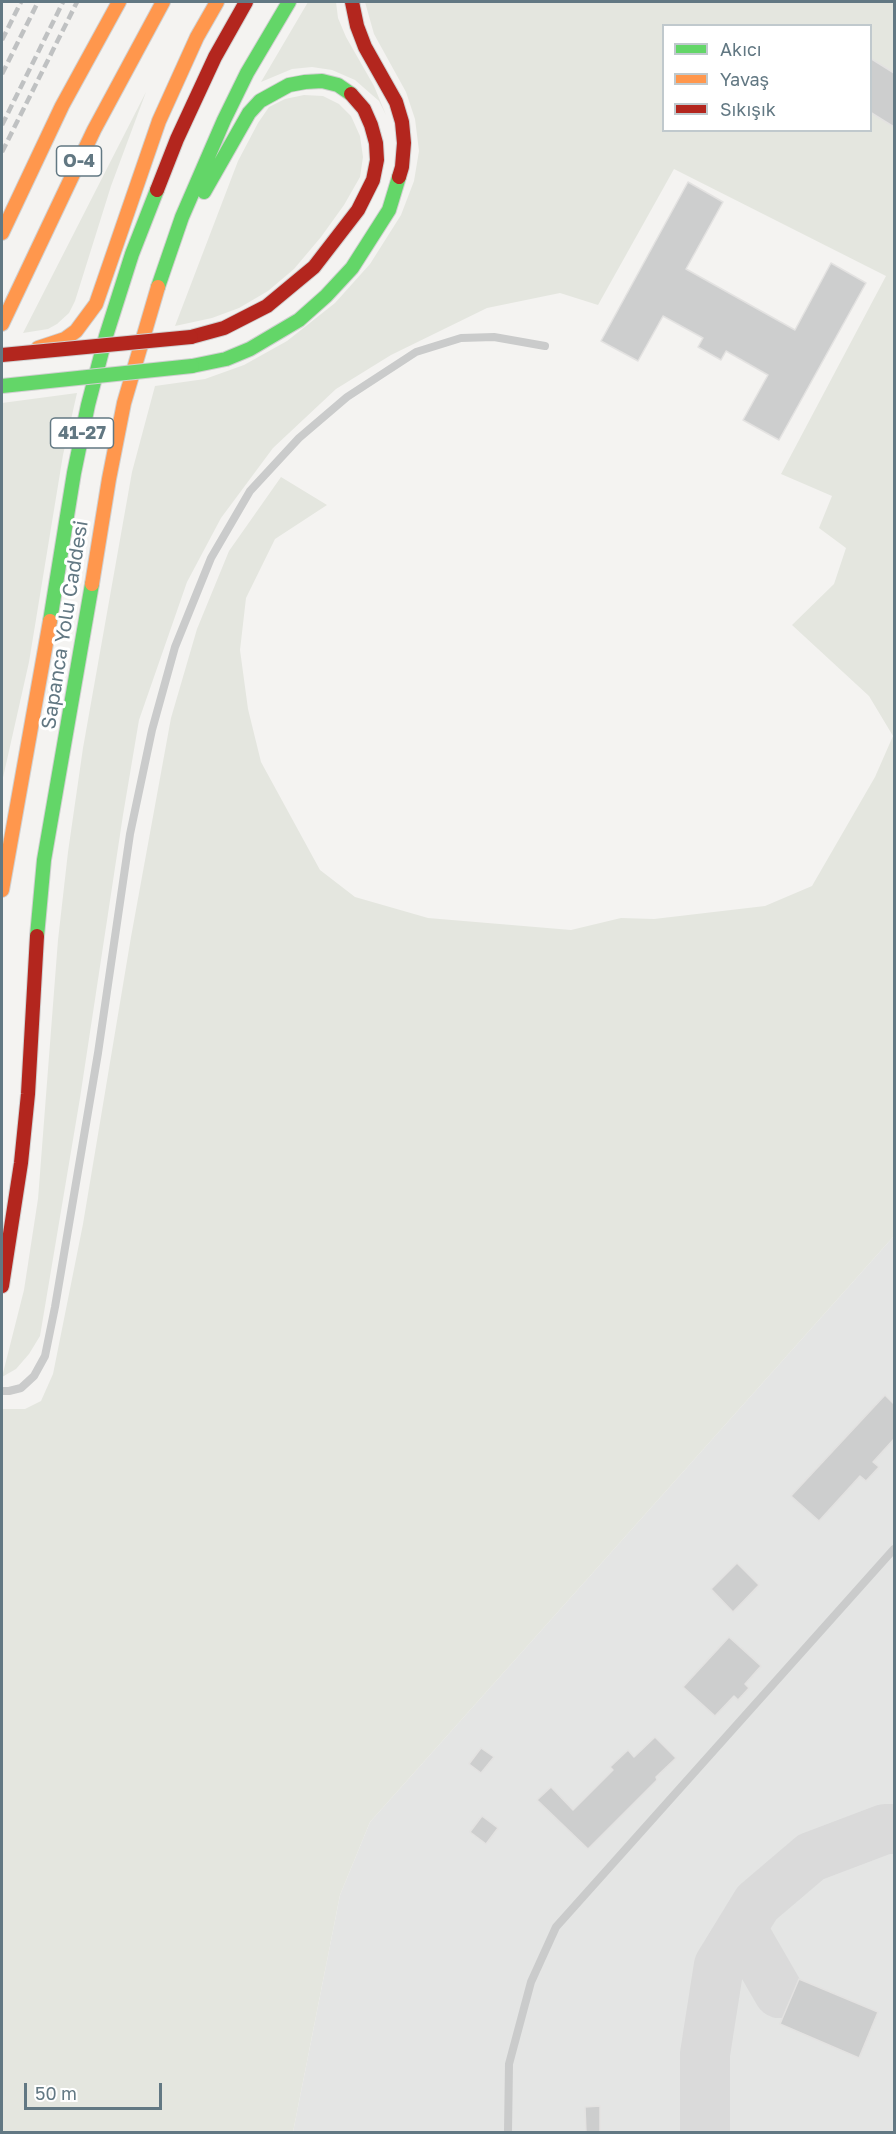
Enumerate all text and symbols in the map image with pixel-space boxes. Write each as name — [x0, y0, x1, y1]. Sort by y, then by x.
legend — [662, 24, 872, 132]
text: Akıcı — [720, 38, 762, 60]
text: Yavaş — [720, 68, 769, 90]
text: Sıkışık — [720, 98, 776, 120]
road number: O-4 — [56, 146, 101, 176]
road number: 41-27 — [50, 418, 113, 448]
street label: Sapanca Yolu Caddesi — [37, 519, 93, 731]
scale bar — [27, 2071, 165, 2109]
text: 50 m — [35, 2082, 77, 2104]

